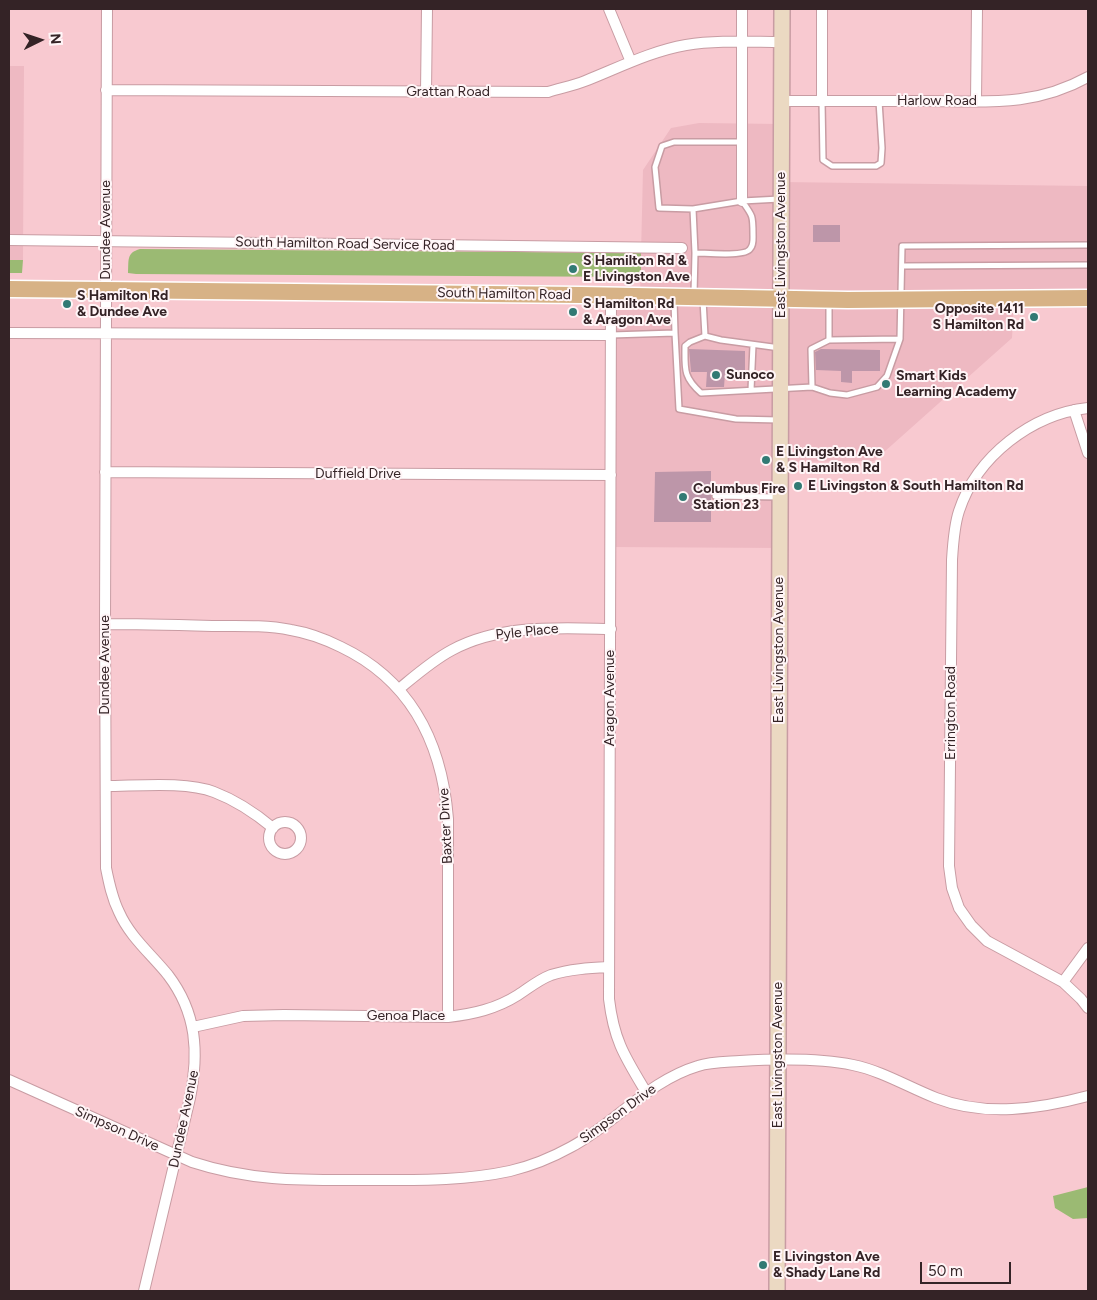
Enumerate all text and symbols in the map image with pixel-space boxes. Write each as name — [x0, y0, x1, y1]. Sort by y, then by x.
north arrow — [15, 15, 65, 65]
text: N — [47, 33, 64, 45]
street label: Grattan Road — [406, 84, 490, 100]
street label: Harlow Road — [897, 93, 977, 109]
street label: East Livingston Avenue — [773, 172, 789, 318]
street label: Dundee Avenue — [98, 180, 114, 280]
street label: South Hamilton Road Service Road — [235, 234, 455, 254]
place label: S Hamilton Rd & E Livingston Ave — [583, 253, 690, 286]
marker: S Hamilton Rd & E Livingston Ave — [567, 263, 579, 275]
street label: South Hamilton Road — [437, 284, 571, 304]
place label: S Hamilton Rd & Dundee Ave — [77, 288, 168, 321]
place label: S Hamilton Rd & Aragon Ave — [583, 296, 674, 328]
marker: S Hamilton Rd & Dundee Ave — [61, 298, 73, 310]
place label: Opposite 1411 S Hamilton Rd — [933, 301, 1024, 334]
marker: S Hamilton Rd & Aragon Ave — [567, 306, 579, 318]
marker: Opposite 1411 S Hamilton Rd — [1028, 311, 1040, 323]
place label: Sunoco — [726, 367, 774, 383]
place label: Smart Kids Learning Academy — [896, 368, 1016, 401]
marker: Sunoco — [710, 369, 722, 381]
marker: Smart Kids Learning Academy — [880, 378, 892, 390]
place label: E Livingston Ave & S Hamilton Rd — [776, 444, 883, 477]
marker: E Livingston Ave & S Hamilton Rd — [760, 454, 772, 466]
street label: Duffield Drive — [315, 466, 401, 482]
place label: E Livingston & South Hamilton Rd — [808, 478, 1024, 494]
marker: E Livingston & South Hamilton Rd — [792, 480, 804, 492]
place label: Columbus Fire Station 23 — [693, 481, 786, 514]
marker: Columbus Fire Station 23 — [677, 491, 689, 503]
street label: East Livingston Avenue — [771, 577, 787, 723]
street label: Dundee Avenue — [97, 615, 113, 715]
street label: Pyle Place — [495, 620, 559, 644]
street label: Aragon Avenue — [602, 650, 618, 746]
street label: Errington Road — [943, 666, 959, 760]
street label: Baxter Drive — [436, 788, 456, 864]
street label: East Livingston Avenue — [770, 982, 786, 1128]
street label: Genoa Place — [367, 1008, 445, 1024]
street label: Dundee Avenue — [165, 1069, 203, 1169]
street label: Simpson Drive — [577, 1081, 659, 1147]
street label: Simpson Drive — [72, 1103, 162, 1155]
place label: E Livingston Ave & Shady Lane Rd — [773, 1249, 880, 1282]
scale bar — [922, 1252, 1013, 1284]
marker: E Livingston Ave & Shady Lane Rd — [757, 1259, 769, 1271]
text: 50 m — [928, 1262, 963, 1280]

